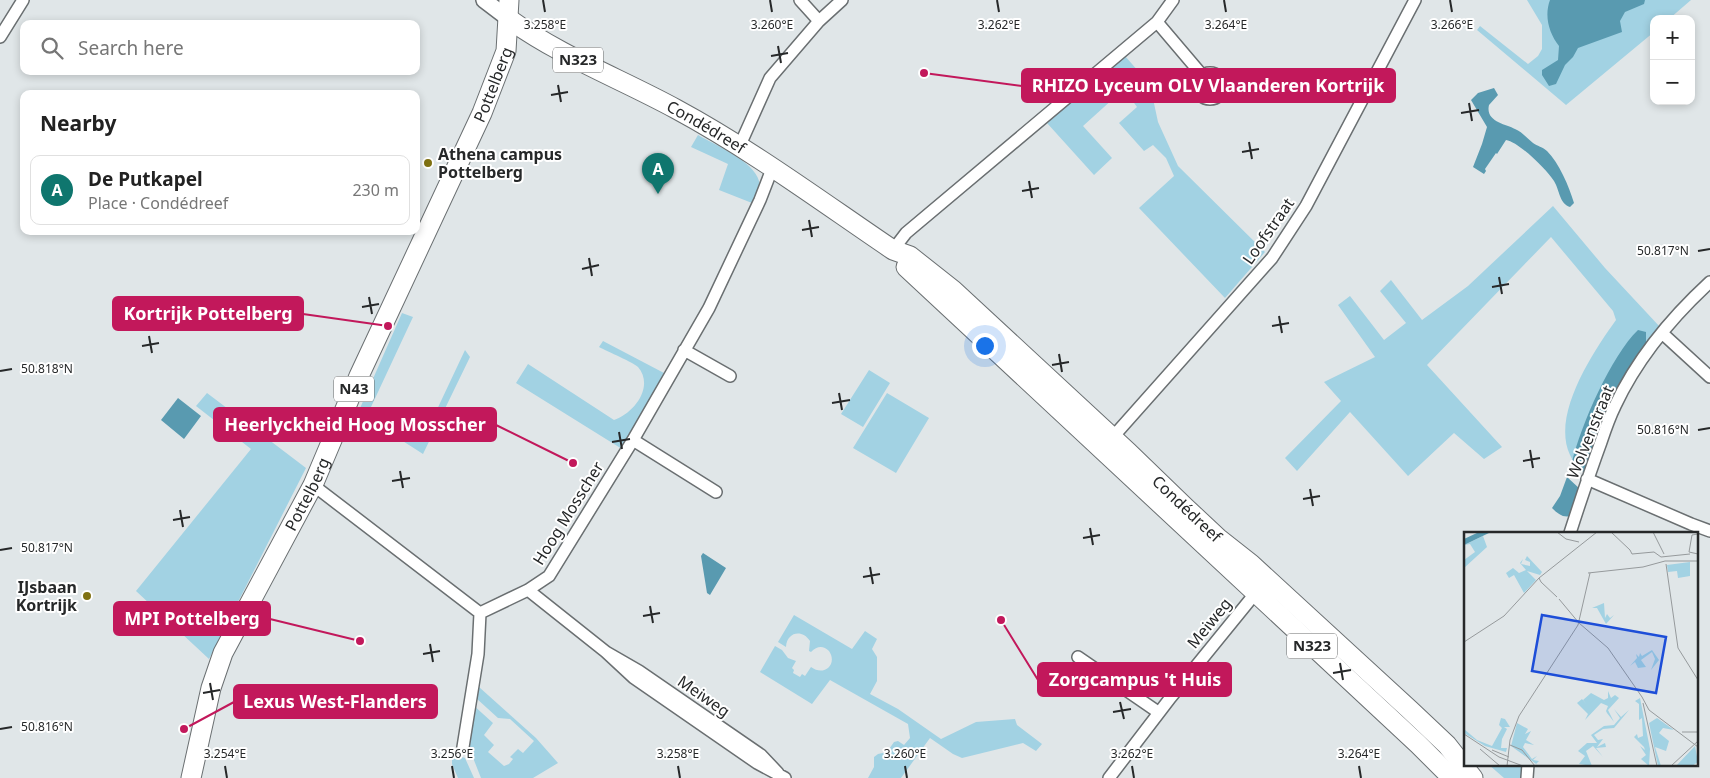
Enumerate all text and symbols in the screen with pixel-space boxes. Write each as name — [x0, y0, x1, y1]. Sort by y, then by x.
map controls — [1650, 15, 1695, 105]
button: + — [1650, 15, 1695, 60]
text: 3.258°E — [524, 16, 566, 33]
text: 3.260°E — [751, 16, 793, 33]
text: 3.262°E — [978, 16, 1020, 33]
text: 3.264°E — [1205, 16, 1247, 33]
text: 3.266°E — [1431, 16, 1473, 33]
search box — [20, 20, 420, 75]
icon: search — [38, 34, 66, 62]
text: Search here — [78, 35, 184, 61]
street label: Pottelberg — [468, 44, 518, 126]
road number: N323 — [553, 48, 603, 72]
button: − — [1650, 60, 1695, 105]
callout: RHIZO Lyceum OLV Vlaanderen Kortrijk — [1022, 69, 1395, 102]
text: RHIZO Lyceum OLV Vlaanderen Kortrijk — [1032, 73, 1385, 97]
street label: Condédreef — [663, 95, 751, 159]
text: Nearby — [40, 109, 116, 137]
place label: Athena campus Pottelberg — [438, 143, 562, 183]
pin: A — [642, 153, 674, 194]
marker: Athena campus Pottelberg — [422, 157, 434, 169]
text: De Putkapel — [88, 166, 203, 192]
text: A — [51, 179, 63, 201]
text: 230 m — [352, 179, 399, 201]
text: Place · Condédreef — [88, 192, 228, 214]
street label: Loofstraat — [1237, 193, 1299, 269]
text: 50.817°N — [1637, 242, 1689, 259]
callout: Kortrijk Pottelberg — [113, 297, 303, 330]
text: Kortrijk Pottelberg — [123, 301, 293, 325]
your location — [972, 333, 998, 359]
text: 50.818°N — [21, 360, 73, 377]
road number: N43 — [334, 376, 374, 402]
street label: Wolvenstraat — [1561, 382, 1619, 482]
callout: Heerlyckheid Hoog Mosscher — [214, 408, 496, 441]
text: Heerlyckheid Hoog Mosscher — [224, 412, 486, 436]
text: 50.816°N — [1637, 421, 1689, 438]
street label: Pottelberg — [279, 454, 334, 535]
street label: Hoog Mosscher — [527, 457, 609, 569]
street label: Condédreef — [1148, 470, 1228, 548]
inset map — [1464, 532, 1698, 766]
text: 50.817°N — [21, 539, 73, 556]
place label: IJsbaan Kortrijk — [16, 576, 77, 616]
marker: IJsbaan Kortrijk — [81, 590, 93, 602]
street label: Meiweg — [1182, 593, 1236, 653]
callout: MPI Pottelberg — [114, 602, 270, 635]
text: MPI Pottelberg — [124, 606, 260, 630]
road number: N323 — [1287, 634, 1337, 658]
callout: Zorgcampus 't Huis — [1038, 663, 1231, 696]
text: Zorgcampus 't Huis — [1049, 667, 1221, 691]
street label: Meiweg — [673, 670, 735, 722]
callout: Lexus West-Flanders — [234, 685, 437, 718]
text: Lexus West-Flanders — [243, 689, 427, 713]
text: 50.816°N — [21, 718, 73, 735]
text: 3.254°E — [204, 745, 246, 762]
text: 3.256°E — [431, 745, 473, 762]
text: 3.258°E — [657, 745, 699, 762]
text: 3.260°E — [884, 745, 926, 762]
text: 3.262°E — [1111, 745, 1153, 762]
text: 3.264°E — [1338, 745, 1380, 762]

